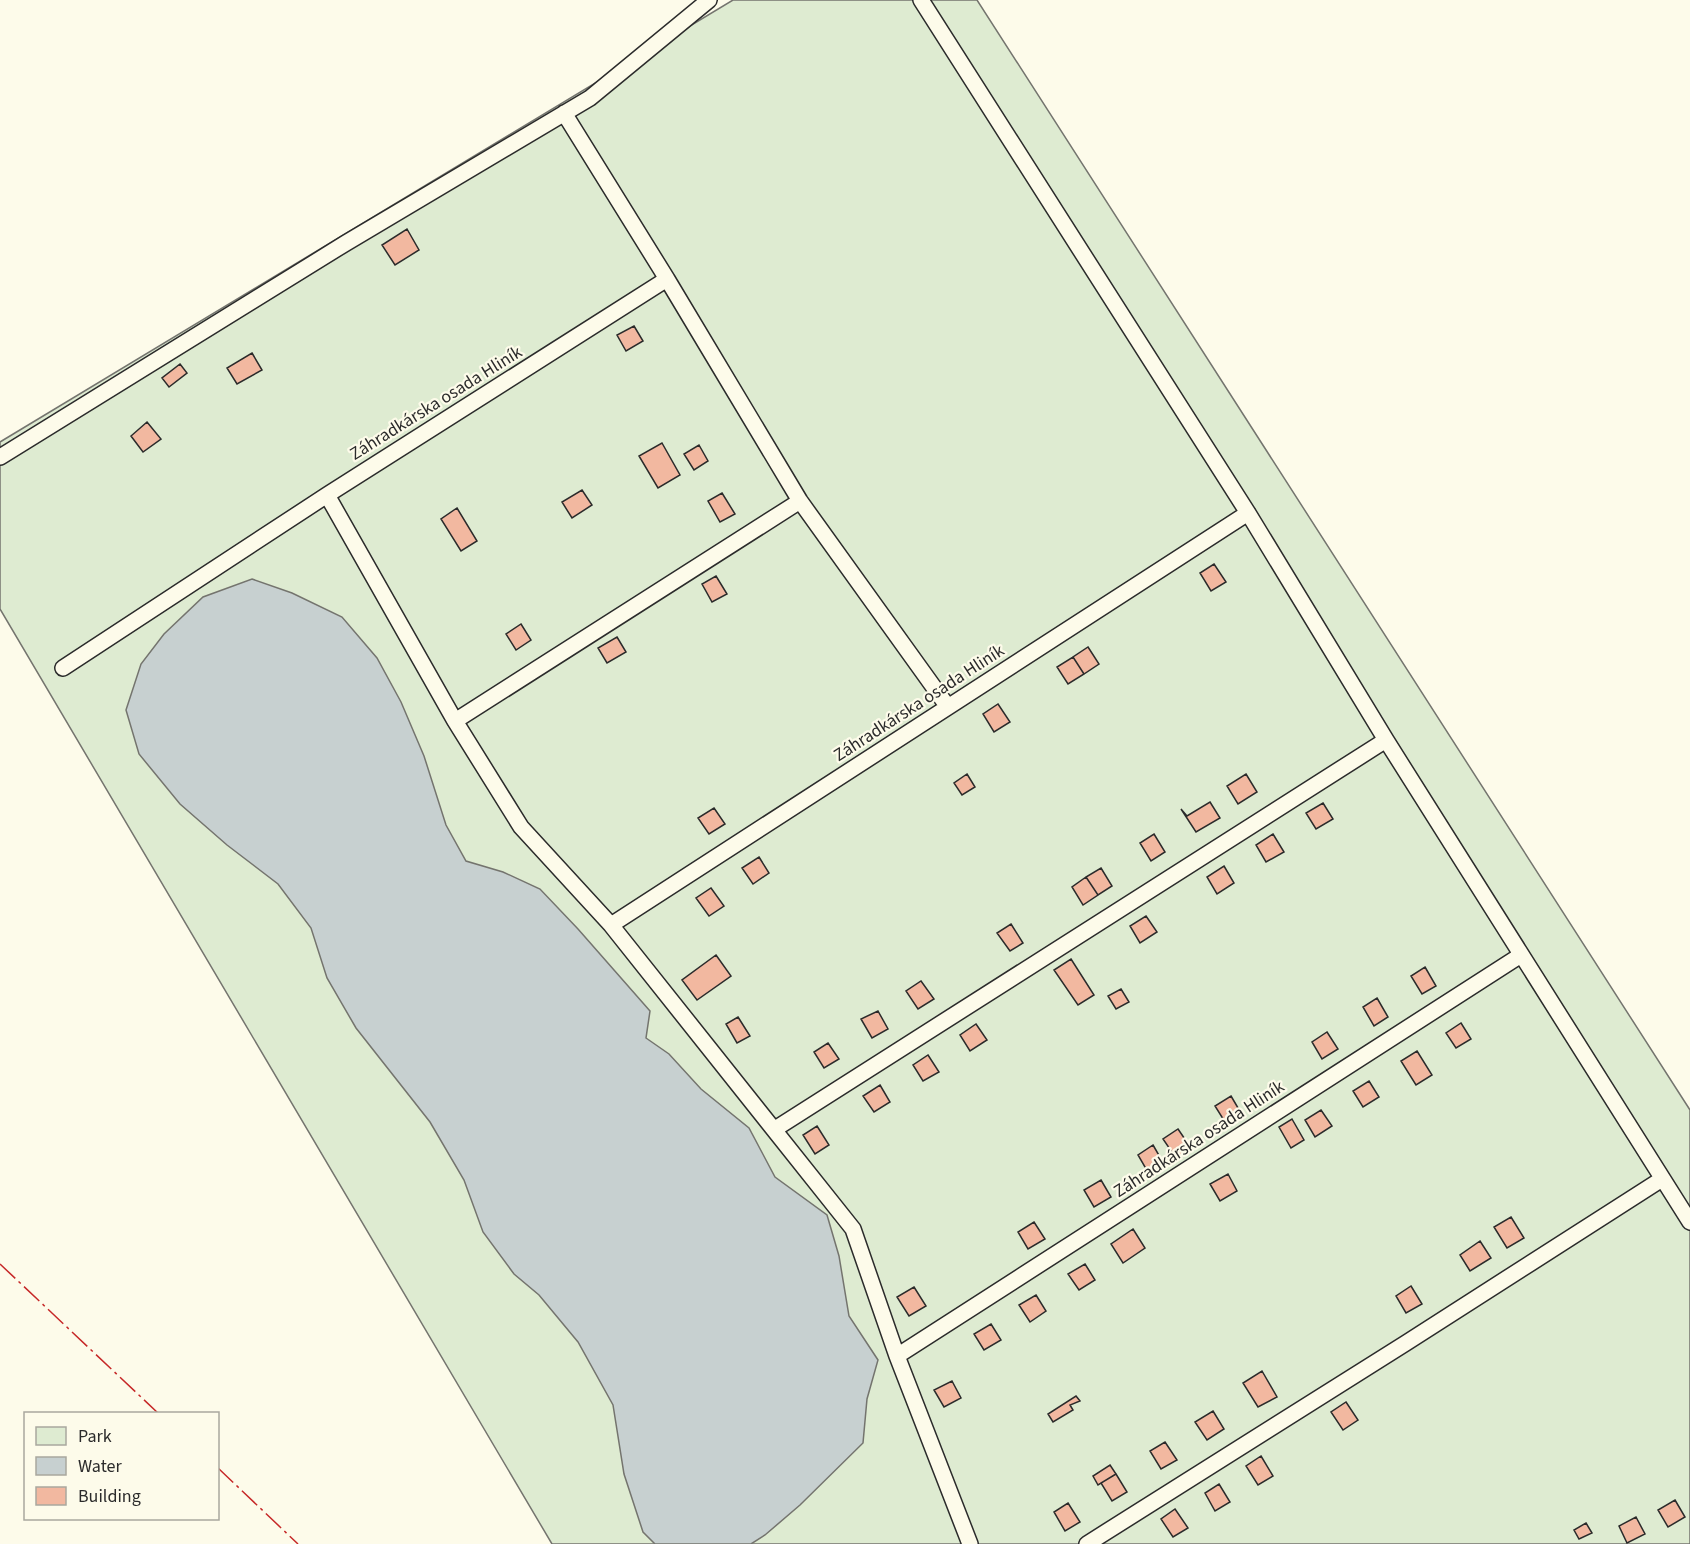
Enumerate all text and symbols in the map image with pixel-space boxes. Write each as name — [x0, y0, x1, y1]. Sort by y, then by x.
street label: Záhradkárska osada Hliník — [345, 340, 527, 466]
street label: Záhradkárska osada Hliník — [829, 638, 1009, 768]
street label: Záhradkárska osada Hliník — [1109, 1074, 1289, 1204]
legend — [24, 1412, 219, 1520]
text: Park — [78, 1424, 112, 1449]
text: Water — [78, 1454, 122, 1479]
text: Building — [78, 1484, 141, 1509]

